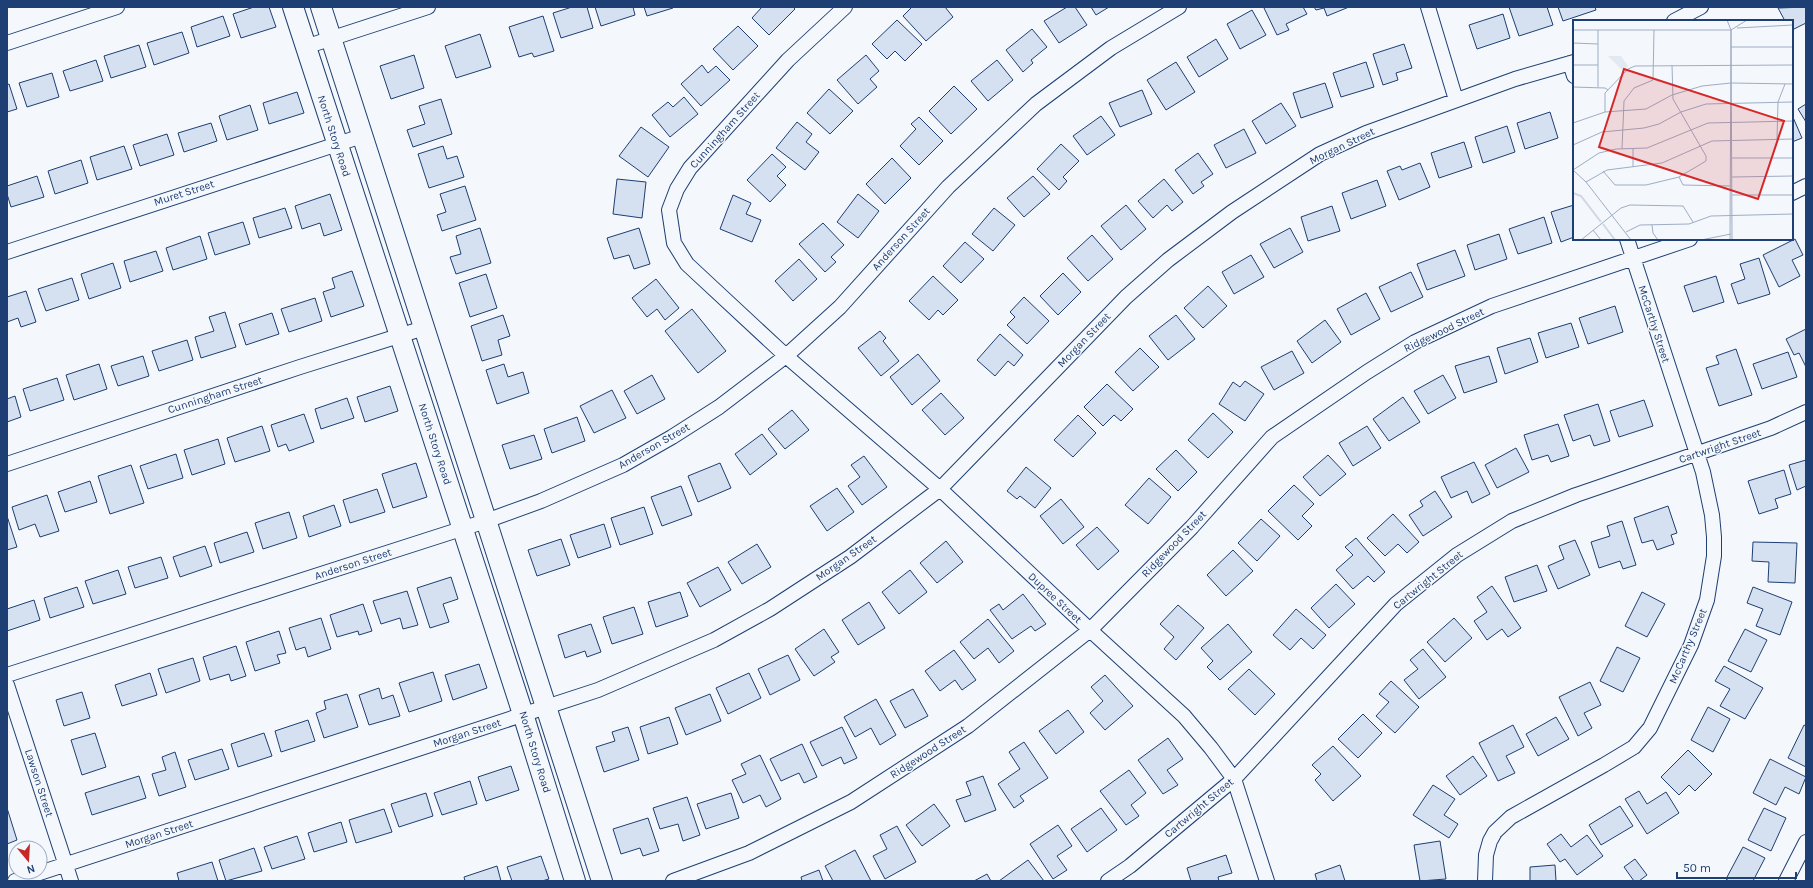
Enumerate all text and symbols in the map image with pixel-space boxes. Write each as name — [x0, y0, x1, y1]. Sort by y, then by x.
inset map — [1573, 20, 1793, 240]
street label: Cunningham Street — [687, 89, 763, 171]
street label: North Story Road — [315, 94, 353, 178]
street label: Morgan Street — [1307, 125, 1377, 167]
street label: Muret Street — [152, 177, 216, 209]
street label: Anderson Street — [869, 205, 933, 273]
street label: McCarthy Street — [1635, 284, 1673, 364]
street label: Ridgewood Street — [1402, 305, 1486, 355]
street label: Morgan Street — [1055, 310, 1113, 370]
street label: Cunningham Street — [166, 374, 264, 416]
street label: North Story Road — [416, 402, 454, 486]
street label: Anderson Street — [616, 420, 692, 472]
street label: Cartwright Street — [1677, 426, 1763, 466]
street label: Ridgewood Street — [1139, 508, 1209, 580]
street label: Morgan Street — [813, 532, 879, 584]
street label: Anderson Street — [313, 545, 393, 583]
street label: Cartwright Street — [1391, 548, 1465, 612]
street label: Dupree Street — [1026, 570, 1084, 626]
street label: McCarthy Street — [1666, 606, 1710, 686]
street label: North Story Road — [516, 710, 554, 794]
street label: Morgan Street — [431, 716, 503, 750]
street label: Ridgewood Street — [888, 723, 968, 781]
street label: Lawson Street — [22, 748, 56, 818]
street label: Cartwright Street — [1162, 775, 1236, 841]
street label: Morgan Street — [123, 817, 195, 851]
north arrow — [8, 840, 48, 880]
scale bar — [1677, 854, 1796, 880]
text: 50 m — [1683, 861, 1711, 875]
text: N — [25, 862, 37, 876]

